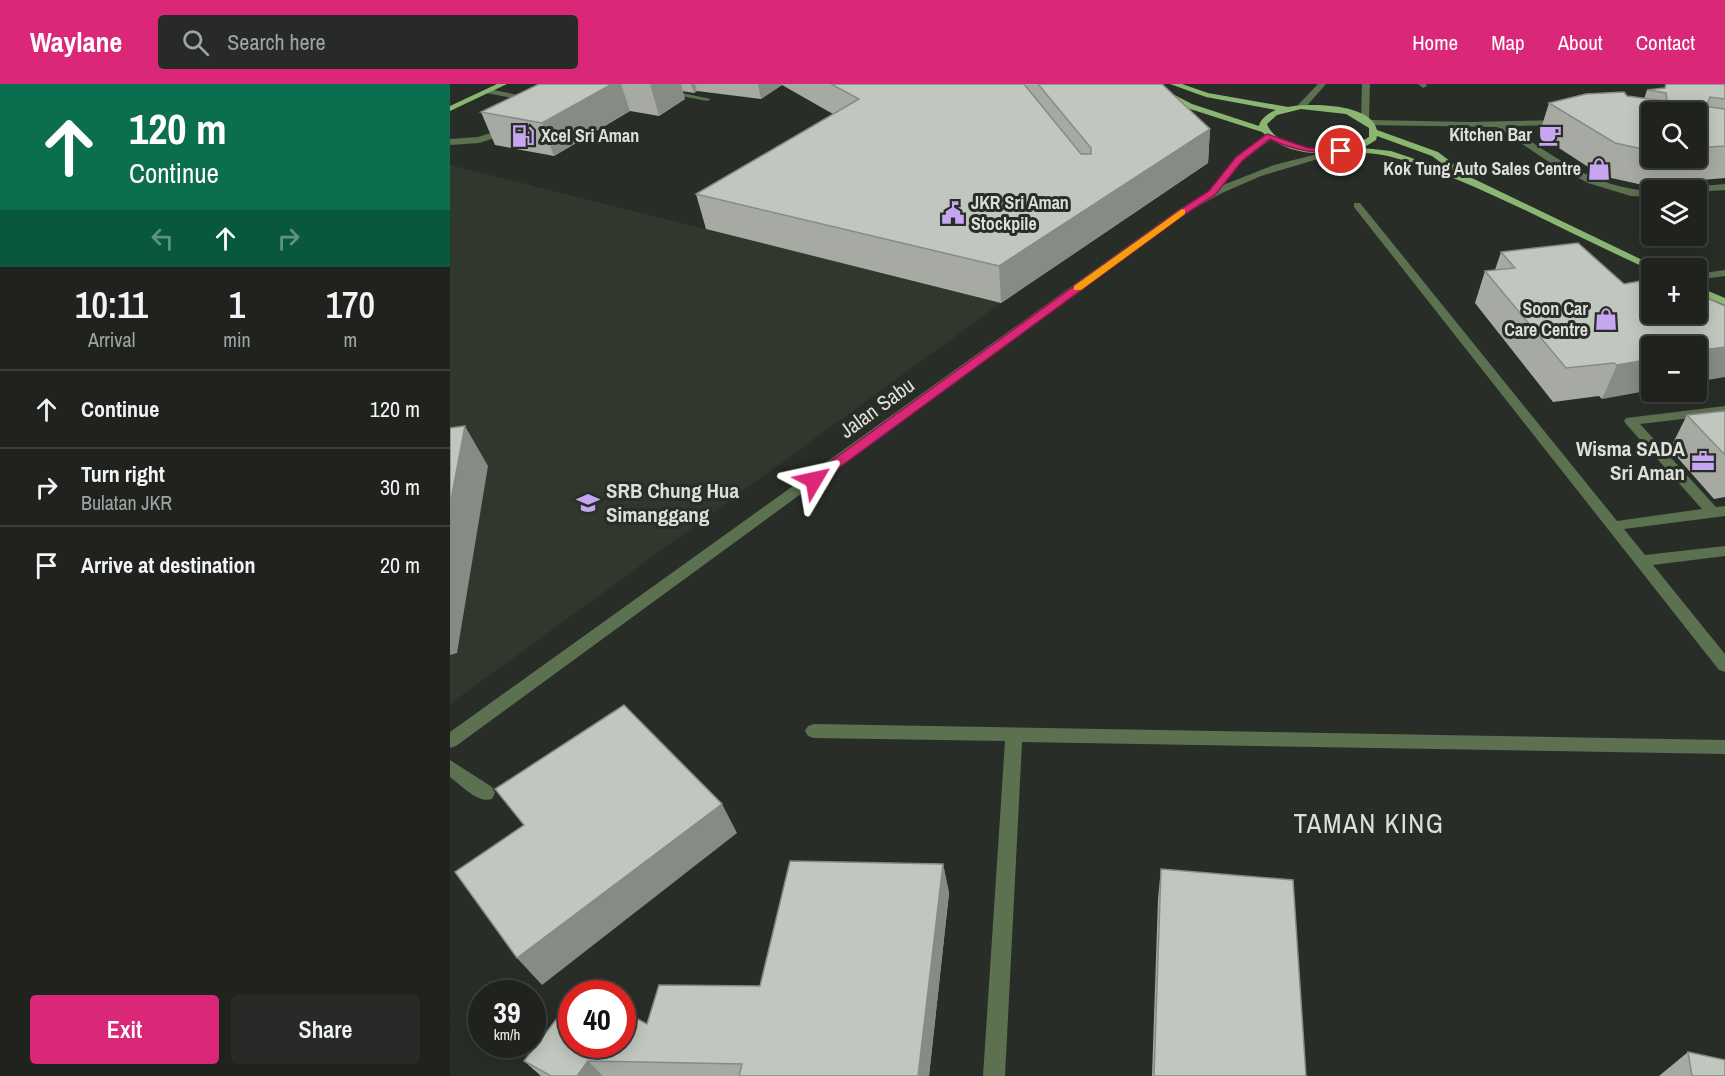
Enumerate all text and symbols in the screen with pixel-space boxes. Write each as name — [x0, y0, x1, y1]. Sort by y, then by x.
search box — [158, 15, 578, 69]
text: Waylane — [30, 23, 122, 61]
icon: search — [179, 26, 212, 59]
text: Search here — [227, 27, 326, 57]
text: Home — [1412, 28, 1458, 57]
text: Map — [1491, 28, 1525, 57]
text: About — [1558, 28, 1603, 57]
text: Contact — [1636, 28, 1695, 57]
text: 120 m — [129, 101, 227, 157]
map controls — [1641, 102, 1707, 402]
button: search — [1641, 102, 1707, 168]
icon: ahead — [30, 108, 108, 186]
place label: Kitchen Bar — [1449, 122, 1532, 147]
cafe icon: Kitchen Bar — [1537, 122, 1563, 148]
fuel station icon: Xcel Sri Aman — [510, 123, 536, 149]
place label: Xcel Sri Aman — [541, 123, 639, 148]
pin — [1315, 125, 1366, 176]
icon: arrive — [1324, 134, 1357, 167]
text: Continue — [129, 155, 219, 191]
place label: Kok Tung Auto Sales Centre — [1383, 156, 1581, 181]
shop icon: Kok Tung Auto Sales Centre — [1586, 156, 1612, 182]
button: layers — [1641, 180, 1707, 246]
place label: JKR Sri Aman Stockpile — [971, 190, 1069, 236]
public building icon: JKR Sri Aman Stockpile — [940, 200, 966, 226]
icon: left — [146, 222, 179, 255]
icon: ahead — [209, 222, 242, 255]
icon: right — [272, 222, 305, 255]
button: + — [1641, 258, 1707, 324]
text: 10:11 — [75, 281, 148, 329]
text: 1 — [229, 281, 245, 329]
text: 170 — [326, 281, 375, 329]
place label: Soon Car Care Centre — [1504, 296, 1588, 342]
shop icon: Soon Car Care Centre — [1593, 306, 1619, 332]
text: Arrival — [88, 326, 135, 353]
text: min — [223, 326, 251, 353]
text: m — [343, 326, 357, 353]
button: − — [1641, 336, 1707, 402]
street label: Jalan Sabu — [833, 371, 920, 445]
icon: ahead — [30, 393, 63, 426]
text: Continue — [81, 394, 159, 424]
text: 120 m — [370, 394, 420, 424]
place label: Wisma SADA Sri Aman — [1576, 434, 1686, 487]
position arrow — [782, 448, 846, 512]
office icon: Wisma SADA Sri Aman — [1690, 448, 1716, 474]
text: Turn right — [81, 459, 165, 489]
icon: right — [30, 471, 63, 504]
text: 30 m — [380, 472, 420, 502]
place label: SRB Chung Hua Simanggang — [606, 476, 739, 529]
text: Bulatan JKR — [81, 489, 172, 516]
school or university icon: SRB Chung Hua Simanggang — [575, 490, 601, 516]
icon: arrive — [30, 549, 63, 582]
text: Arrive at destination — [81, 550, 255, 580]
text: 20 m — [380, 550, 420, 580]
district label: TAMAN KING — [1293, 805, 1445, 841]
speed limit sign: 40 — [558, 980, 636, 1058]
text: 39 — [493, 992, 521, 1032]
button: Exit — [30, 995, 219, 1064]
button: Share — [231, 995, 420, 1064]
text: km/h — [494, 1024, 520, 1045]

